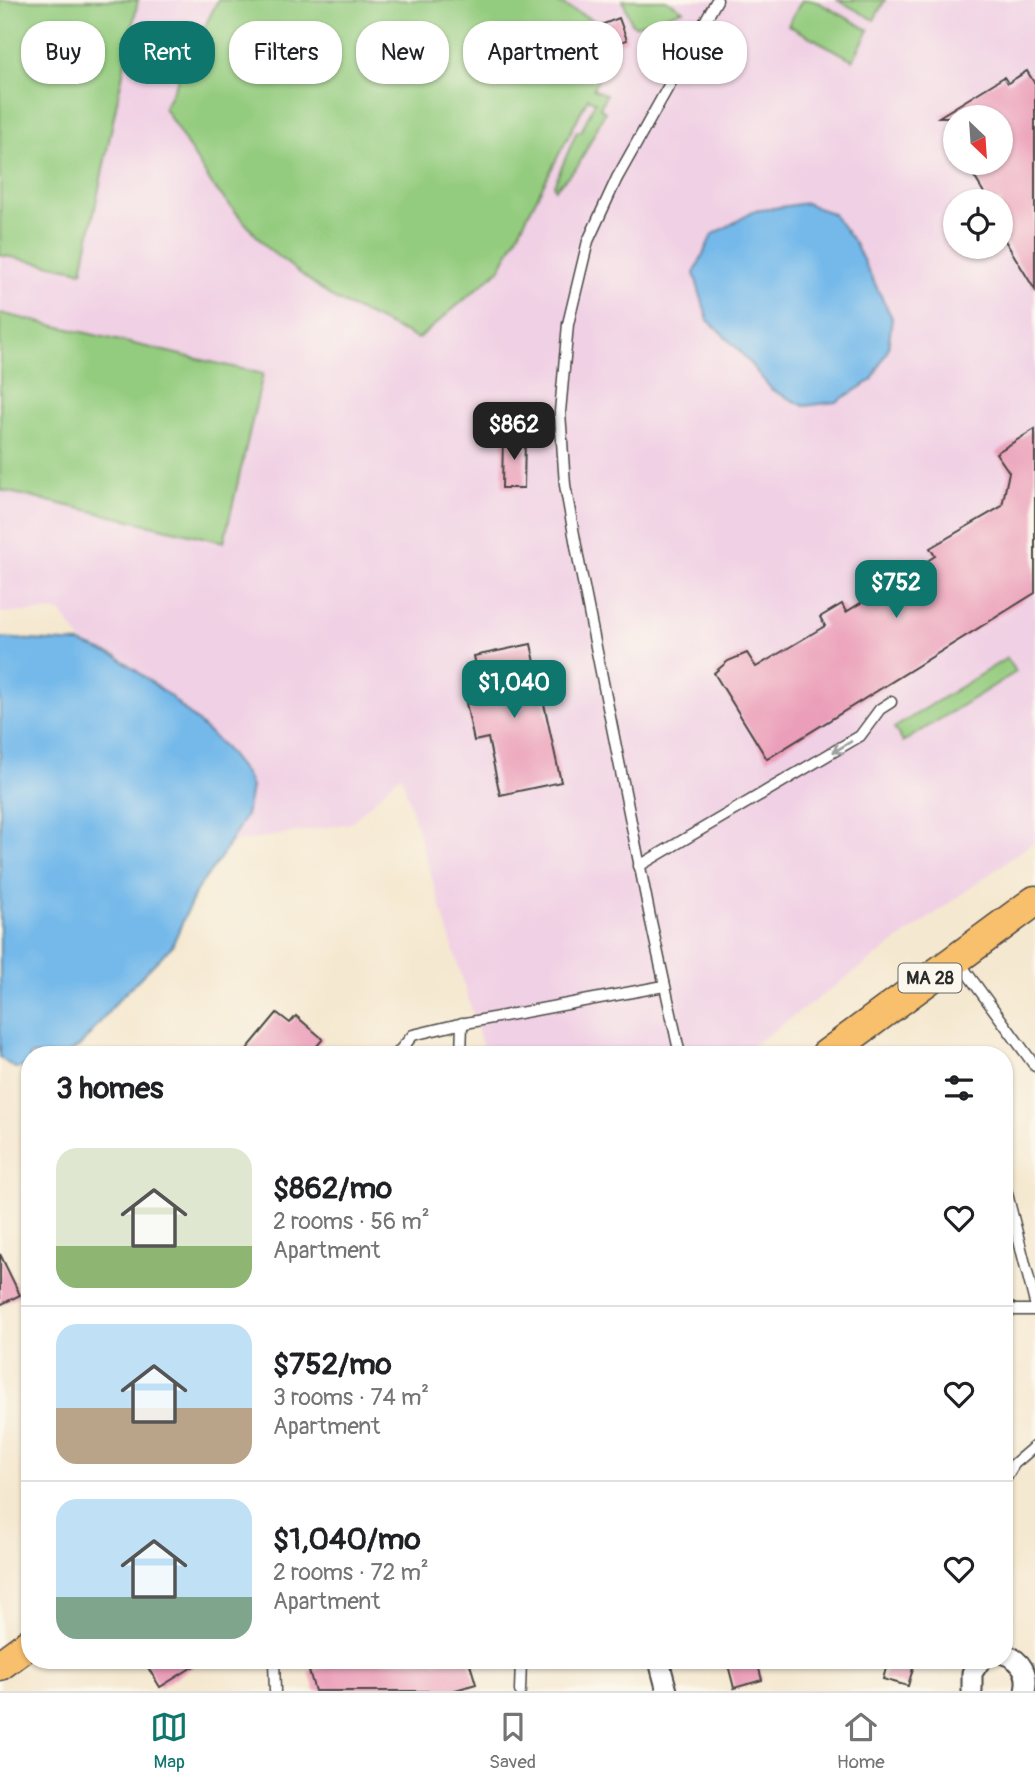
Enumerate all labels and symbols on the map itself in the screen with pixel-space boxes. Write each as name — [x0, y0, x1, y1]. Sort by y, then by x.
north arrow — [943, 105, 1013, 175]
pin: $862 — [473, 402, 555, 462]
pin: $752 — [855, 560, 937, 620]
pin: $1,040 — [457, 660, 571, 720]
one-way arrow — [832, 740, 852, 754]
road number: MA 28 — [898, 964, 962, 993]

